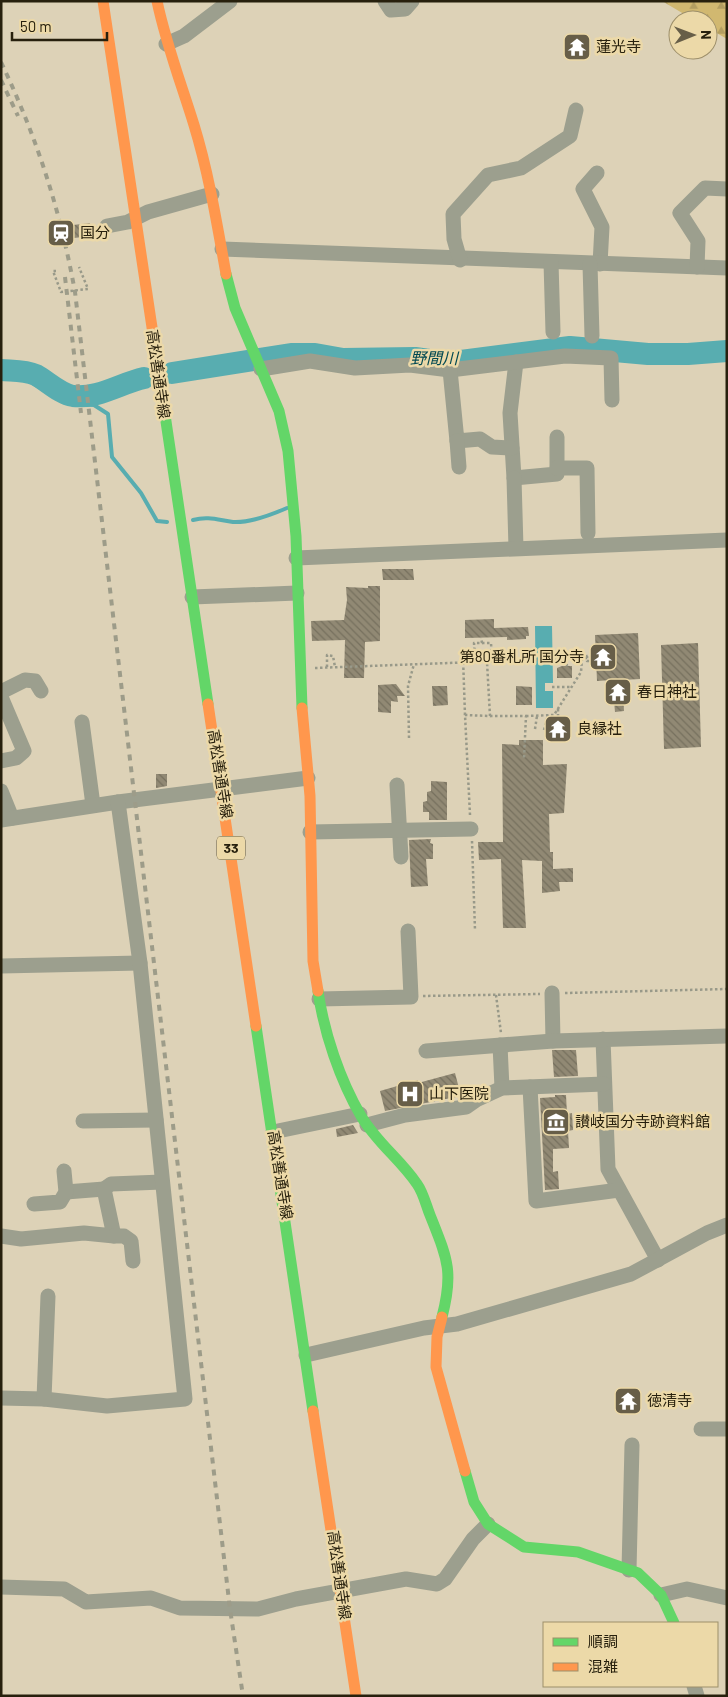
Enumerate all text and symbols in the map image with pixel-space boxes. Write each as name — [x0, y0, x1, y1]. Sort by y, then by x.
scale bar — [12, 10, 108, 42]
north arrow — [668, 10, 718, 60]
text: 50 m — [20, 17, 52, 35]
text: N — [698, 30, 715, 40]
temple icon: 蓮光寺 — [562, 32, 592, 62]
place label: 蓮光寺 — [596, 37, 641, 55]
station icon: 国分 — [46, 218, 76, 248]
place label: 国分 — [80, 223, 110, 241]
street label: 高松善通寺線 — [144, 328, 174, 420]
water label: 野間川 — [410, 348, 460, 367]
temple icon: 第80番札所 国分寺 — [588, 642, 618, 672]
place label: 第80番札所 国分寺 — [460, 647, 584, 665]
temple icon: 春日神社 — [603, 677, 633, 707]
place label: 春日神社 — [637, 682, 697, 700]
temple icon: 良縁社 — [543, 714, 573, 744]
place label: 良縁社 — [577, 719, 622, 737]
street label: 高松善通寺線 — [205, 728, 237, 820]
road number: 33 — [217, 836, 245, 860]
hospital icon: 山下医院 — [395, 1079, 425, 1109]
place label: 山下医院 — [429, 1084, 489, 1102]
museum icon: 讃岐国分寺跡資料館 — [541, 1107, 571, 1137]
place label: 讃岐国分寺跡資料館 — [575, 1112, 710, 1130]
street label: 高松善通寺線 — [265, 1129, 297, 1221]
temple icon: 徳清寺 — [613, 1386, 643, 1416]
place label: 徳清寺 — [647, 1391, 692, 1409]
street label: 高松善通寺線 — [325, 1529, 355, 1621]
legend — [543, 1622, 718, 1687]
text: 順調 — [588, 1632, 618, 1650]
text: 混雑 — [588, 1657, 618, 1675]

